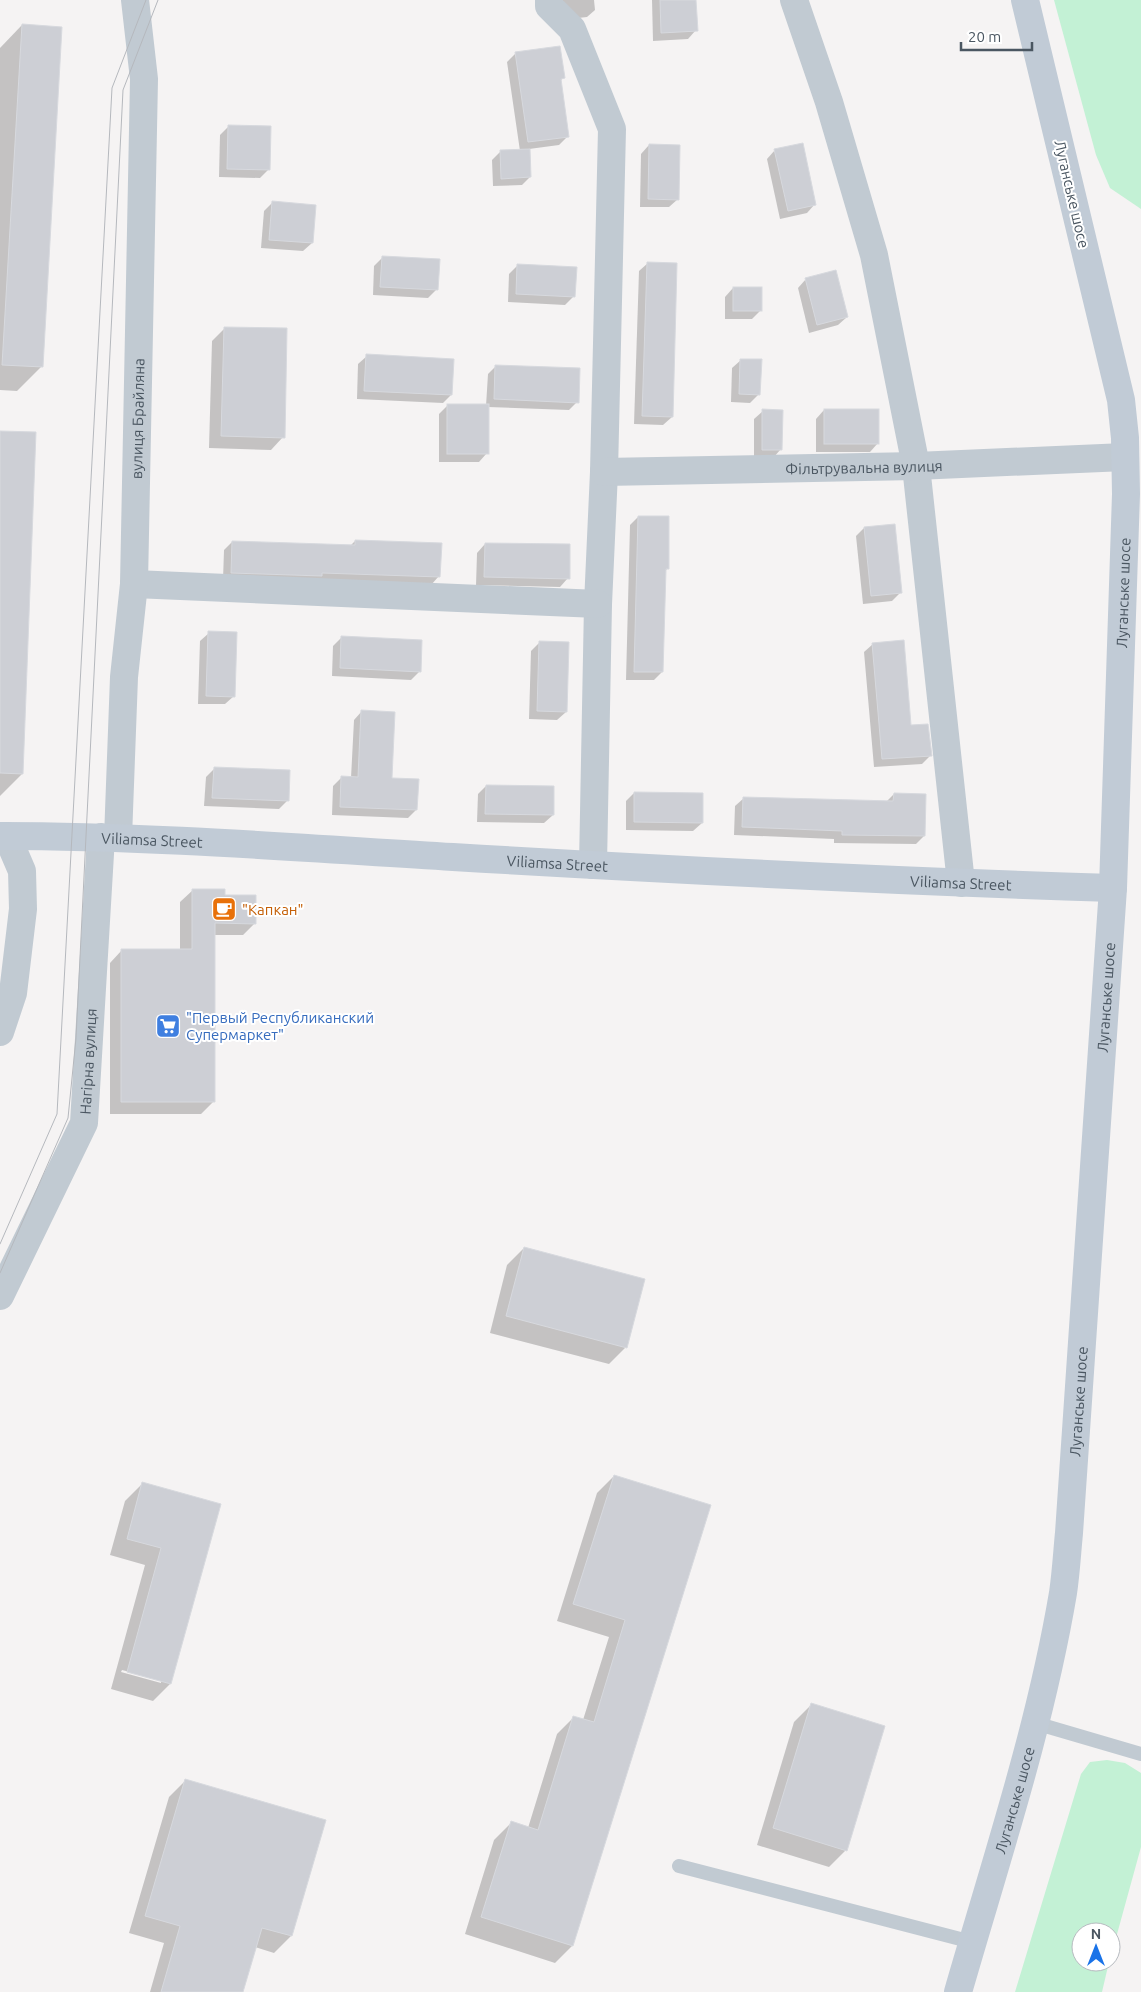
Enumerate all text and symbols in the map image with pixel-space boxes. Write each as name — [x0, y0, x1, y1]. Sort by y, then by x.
scale bar — [961, 20, 1032, 52]
text: 20 m — [968, 28, 1001, 45]
street label: Луганське шосе — [1051, 138, 1093, 250]
street label: вулиця Брайляна — [128, 358, 147, 479]
street label: Фільтрувальна вулиця — [785, 456, 943, 477]
street label: Луганське шосе — [1112, 537, 1133, 648]
street label: Viliamsa Street — [101, 829, 203, 850]
street label: Viliamsa Street — [506, 852, 609, 874]
street label: Viliamsa Street — [910, 872, 1012, 893]
cafe icon: "Капкан" — [211, 896, 237, 922]
place label: "Капкан" — [242, 901, 304, 918]
street label: Луганське шосе — [1093, 942, 1118, 1053]
street label: Нагірна вулиця — [76, 1008, 99, 1115]
place label: "Первый Республиканский Супермаркет" — [186, 1009, 374, 1043]
supermarket icon: "Первый Республиканский Супермаркет" — [155, 1013, 181, 1039]
street label: Луганське шосе — [1066, 1346, 1090, 1457]
street label: Луганське шосе — [991, 1745, 1037, 1856]
north arrow — [1071, 1922, 1121, 1972]
text: N — [1091, 1926, 1101, 1942]

